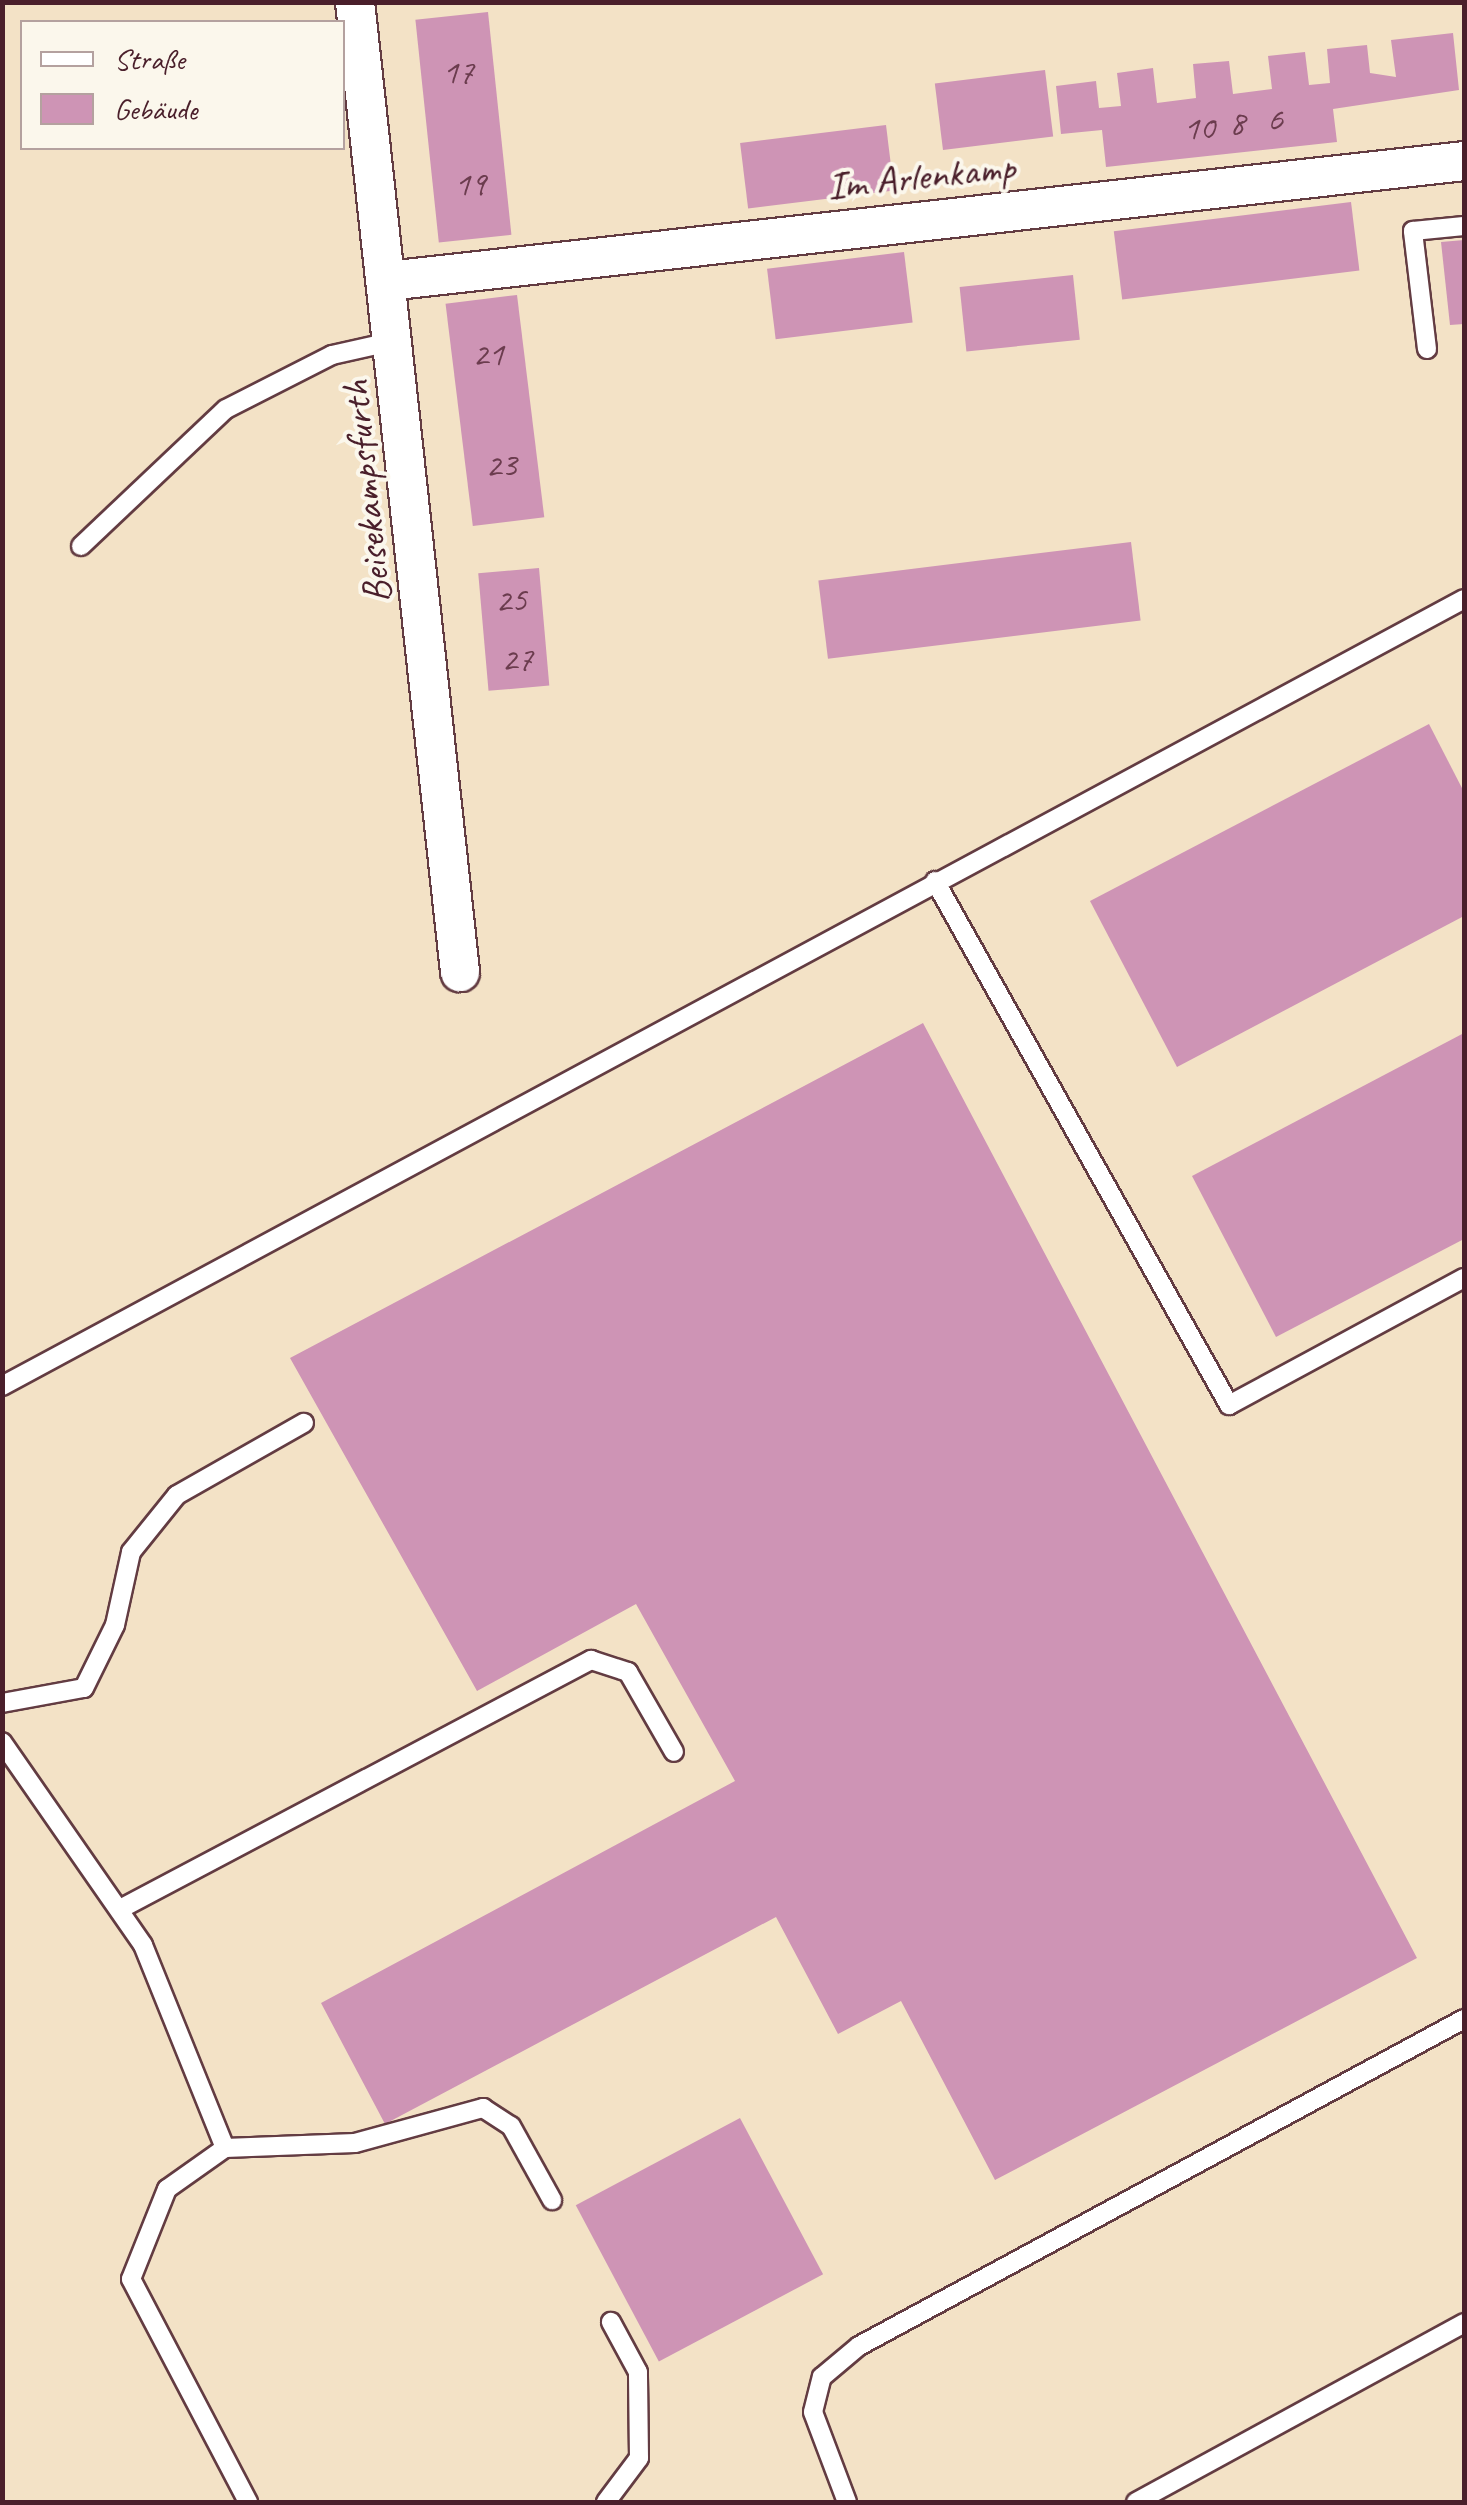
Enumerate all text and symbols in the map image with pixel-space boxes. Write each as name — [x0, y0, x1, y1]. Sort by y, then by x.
legend — [20, 20, 345, 150]
text: Straße — [114, 40, 185, 78]
house number: 17 — [442, 51, 474, 93]
text: Gebäude — [114, 90, 197, 128]
house number: 6 — [1267, 98, 1283, 140]
house number: 8 — [1229, 102, 1245, 144]
house number: 10 — [1183, 107, 1215, 149]
street label: Im Arlenkamp — [824, 142, 1018, 210]
house number: 19 — [454, 163, 486, 205]
house number: 21 — [472, 333, 504, 375]
street label: Beisekampsfurth — [330, 378, 402, 606]
house number: 23 — [485, 444, 517, 486]
house number: 25 — [495, 579, 527, 621]
house number: 27 — [501, 638, 533, 680]

